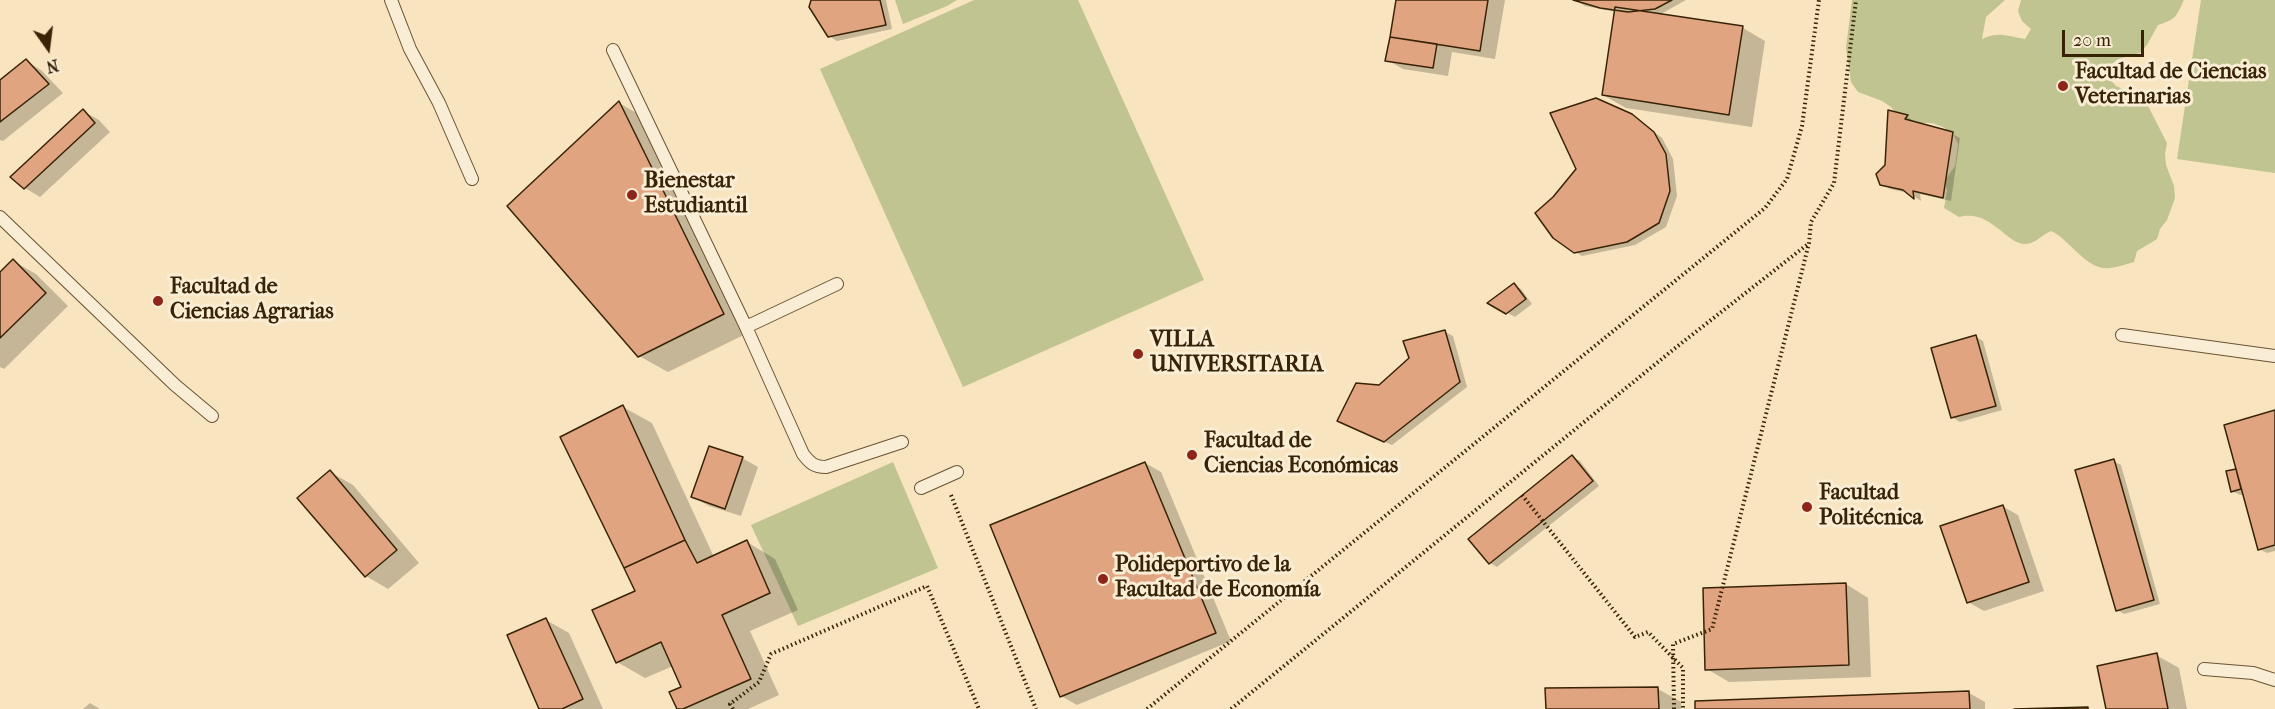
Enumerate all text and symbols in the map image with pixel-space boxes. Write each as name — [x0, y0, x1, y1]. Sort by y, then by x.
north arrow — [18, 18, 78, 78]
scale bar — [2065, 18, 2148, 56]
text: 20 m — [2073, 30, 2111, 51]
text: N — [44, 55, 61, 77]
place label: Facultad de Ciencias Veterinarias — [2075, 60, 2266, 112]
marker: Facultad de Ciencias Veterinarias — [2056, 79, 2070, 93]
place label: Bienestar Estudiantil — [644, 169, 747, 220]
marker: Bienestar Estudiantil — [625, 188, 639, 202]
place label: Facultad de Ciencias Agrarias — [170, 275, 334, 326]
marker: Facultad de Ciencias Agrarias — [151, 294, 165, 308]
place label: VILLA UNIVERSITARIA — [1150, 328, 1323, 380]
marker: VILLA UNIVERSITARIA — [1131, 347, 1145, 361]
place label: Facultad de Ciencias Económicas — [1204, 429, 1398, 481]
marker: Facultad de Ciencias Económicas — [1185, 448, 1199, 462]
place label: Facultad Politécnica — [1819, 481, 1923, 532]
marker: Facultad Politécnica — [1800, 500, 1814, 514]
place label: Polideportivo de la Facultad de Economía — [1115, 553, 1320, 604]
marker: Polideportivo de la Facultad de Economía — [1096, 572, 1110, 586]

